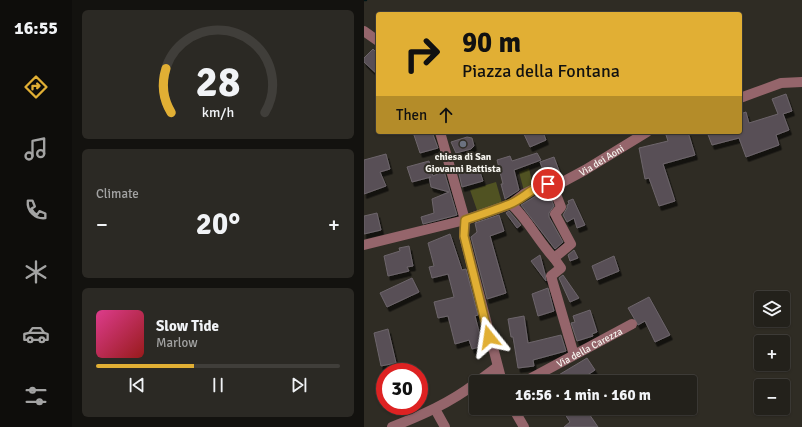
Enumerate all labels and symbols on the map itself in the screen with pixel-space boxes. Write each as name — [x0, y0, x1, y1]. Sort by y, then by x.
marker: chiesa di San Giovanni Battista — [458, 139, 468, 149]
street label: Via dei Aoni — [577, 143, 626, 179]
place label: chiesa di San Giovanni Battista — [425, 151, 501, 175]
pin — [531, 167, 565, 201]
position arrow — [468, 316, 510, 358]
street label: Via della Carezza — [555, 325, 625, 370]
speed limit sign: 30 — [376, 363, 428, 415]

